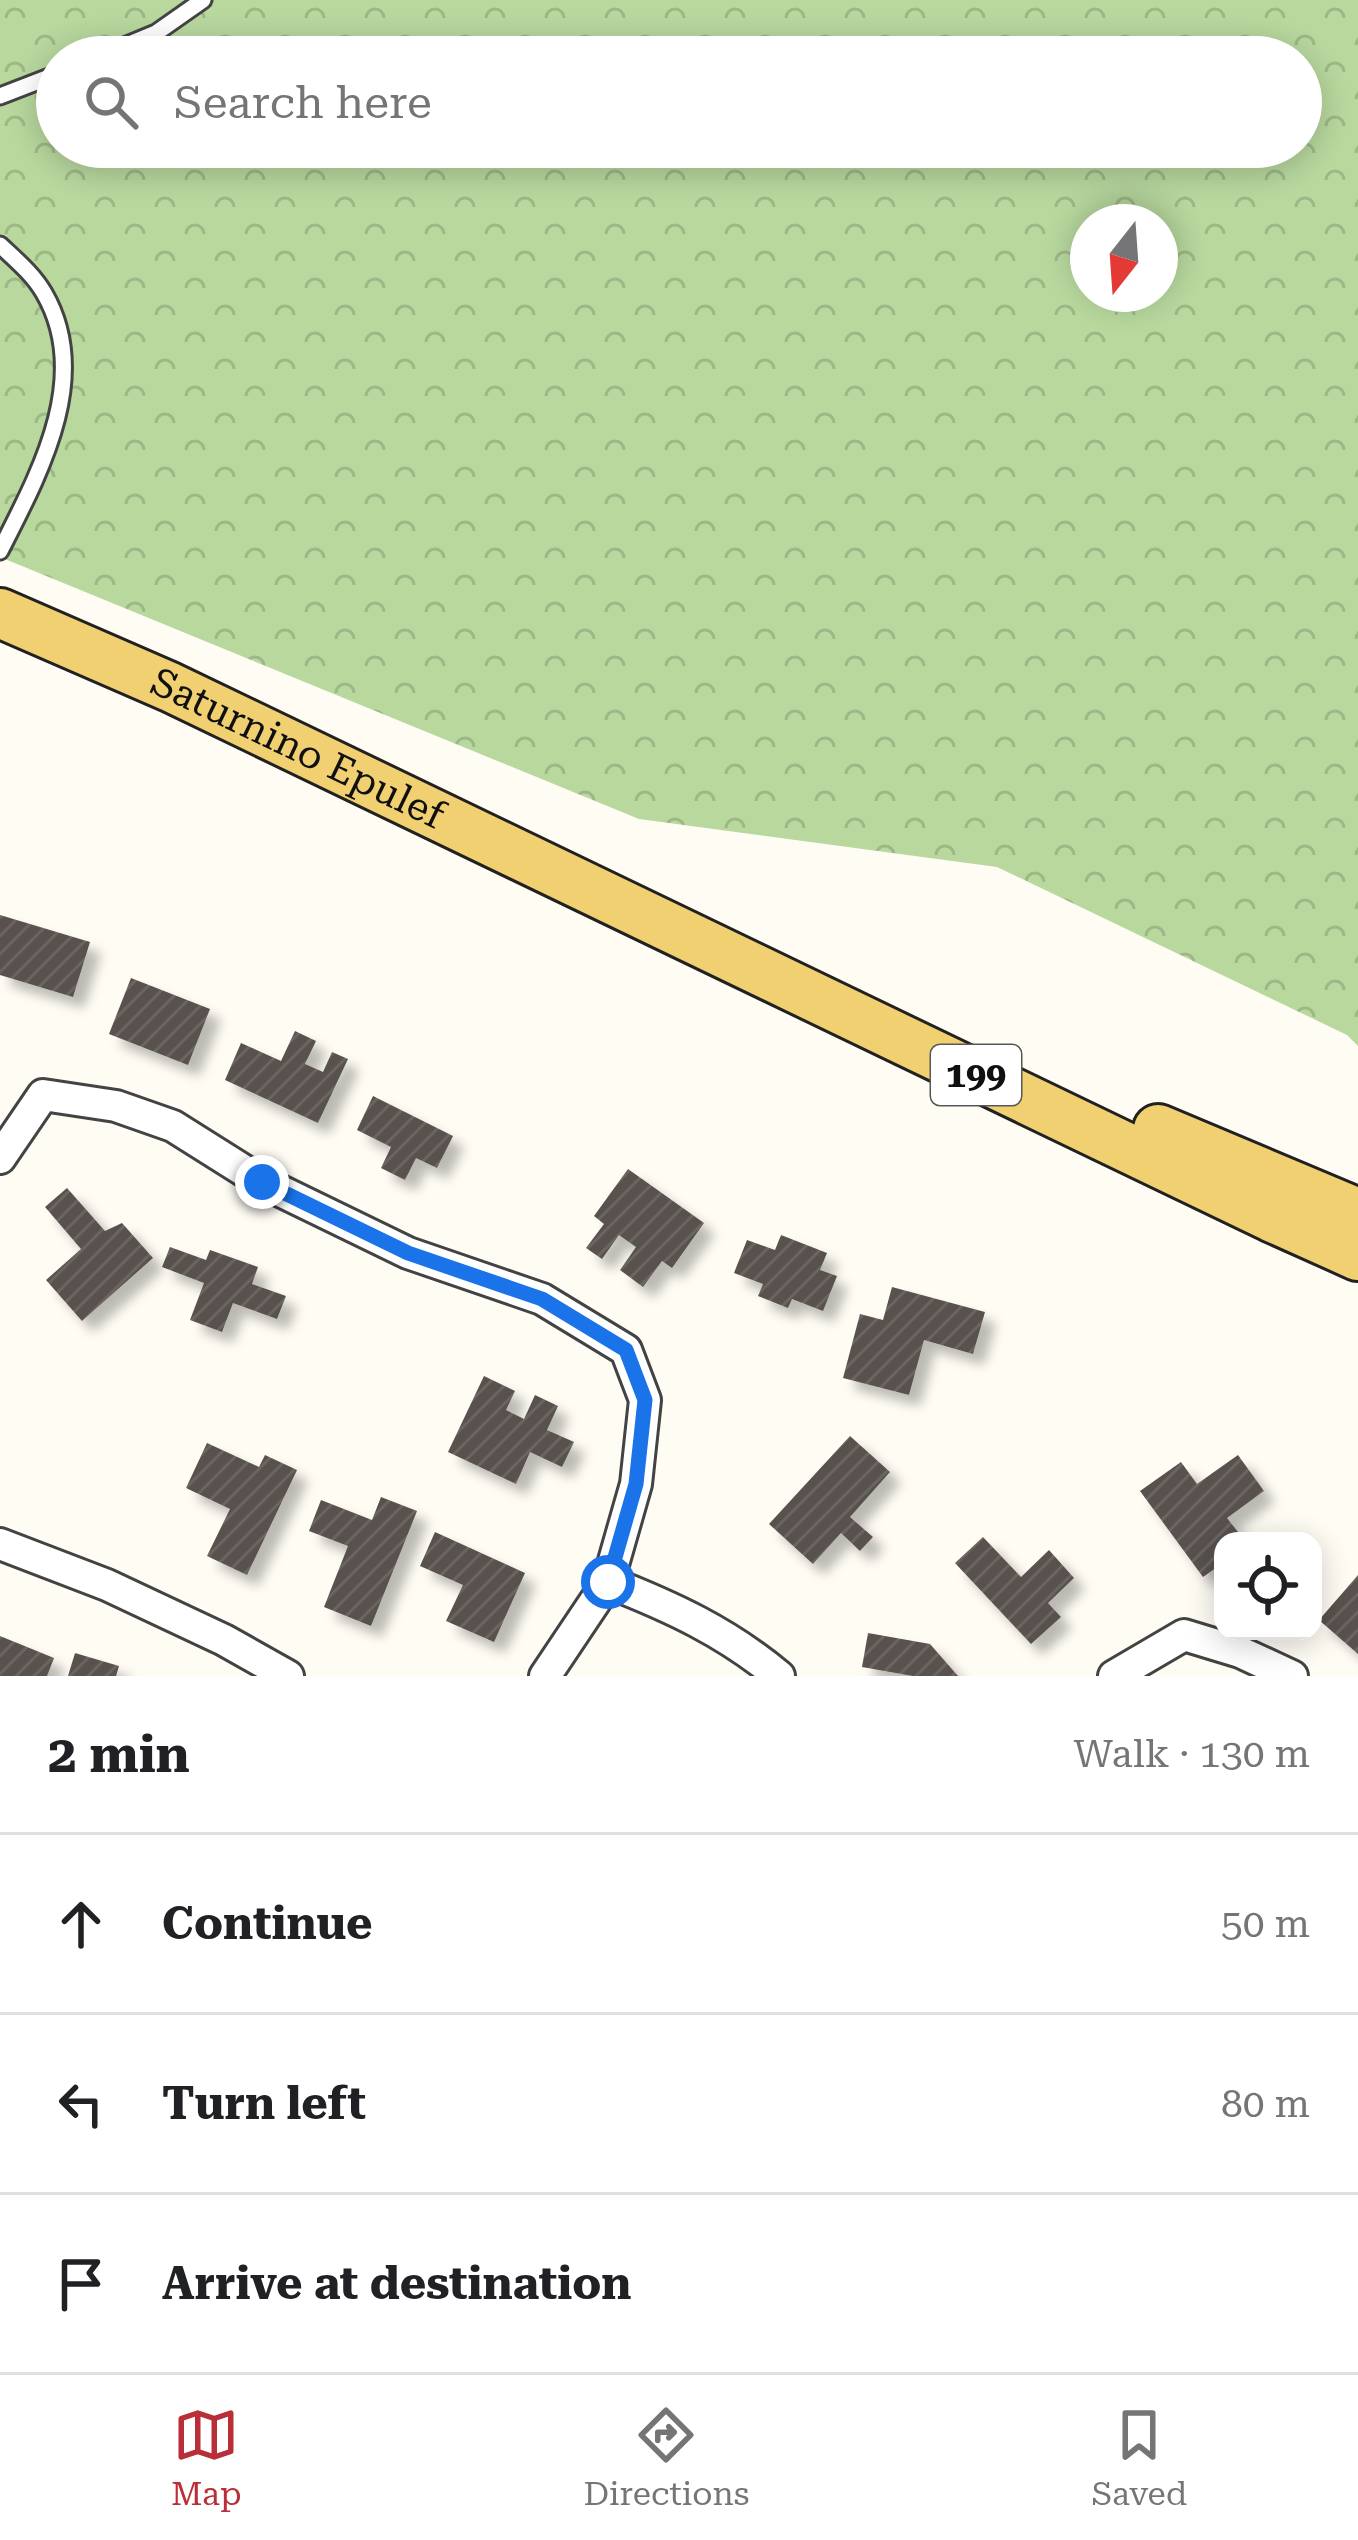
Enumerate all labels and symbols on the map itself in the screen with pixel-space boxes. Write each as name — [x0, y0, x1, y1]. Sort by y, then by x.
north arrow — [1070, 204, 1178, 312]
street label: Saturnino Epulef — [144, 659, 453, 839]
road number: 199 — [931, 1045, 1021, 1105]
route end — [235, 1155, 289, 1209]
route start — [581, 1555, 635, 1609]

